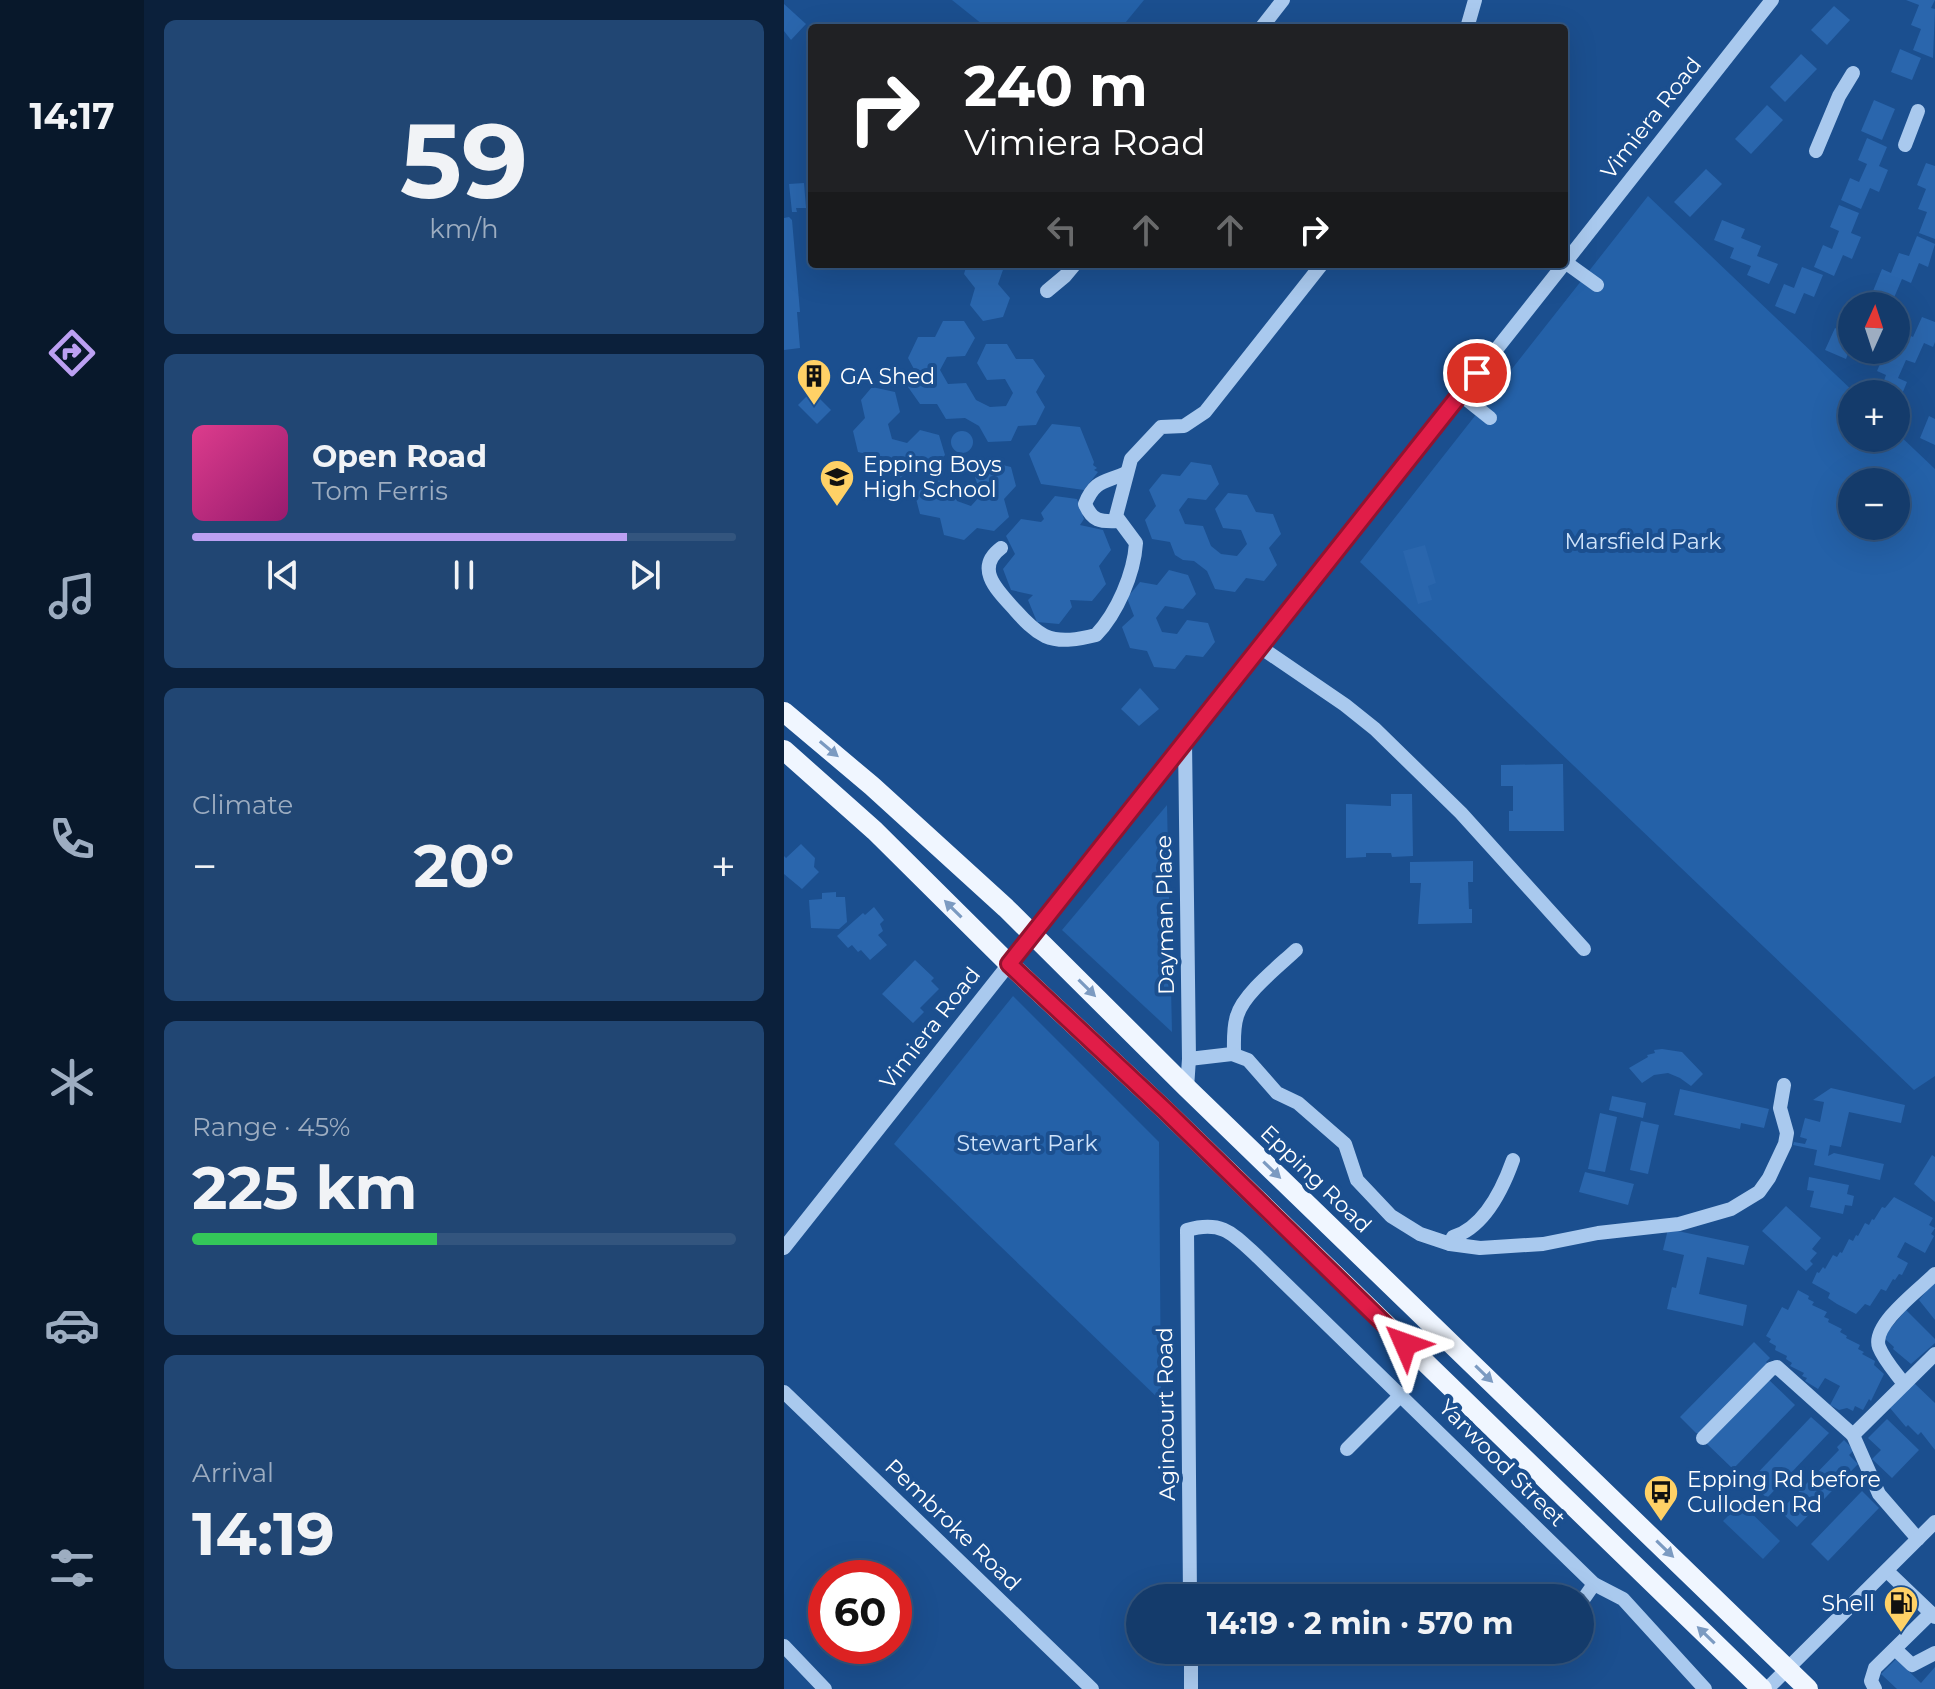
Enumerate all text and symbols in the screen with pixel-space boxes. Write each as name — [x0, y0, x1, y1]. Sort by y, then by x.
text: 240 m — [964, 52, 1148, 120]
street label: Vimiera Road — [1595, 52, 1707, 184]
icon: right — [832, 56, 936, 160]
text: 14:17 — [29, 94, 115, 138]
text: 59 — [400, 97, 528, 224]
text: Vimiera Road — [964, 120, 1206, 164]
icon: left — [1040, 208, 1084, 252]
icon: ahead — [1124, 208, 1168, 252]
icon: ahead — [1208, 208, 1252, 252]
icon: right — [1292, 208, 1336, 252]
text: km/h — [429, 213, 499, 245]
north arrow — [1838, 292, 1910, 364]
map controls — [1838, 292, 1910, 540]
icon: directions — [44, 325, 100, 381]
pin — [1443, 339, 1511, 407]
icon: arrive — [1455, 351, 1499, 395]
building icon: GA Shed — [795, 357, 833, 407]
place label: GA Shed — [840, 363, 935, 390]
button: + — [1838, 380, 1910, 452]
text: Open Road — [312, 438, 487, 475]
place label: Epping Boys High School — [863, 451, 1002, 503]
school or university icon: Epping Boys High School — [818, 458, 856, 508]
button: − — [1838, 468, 1910, 540]
text: Tom Ferris — [312, 475, 448, 507]
park label: Marsfield Park — [1564, 528, 1722, 555]
icon: previous — [261, 553, 305, 597]
icon: pause — [442, 553, 486, 597]
icon: next — [623, 553, 667, 597]
icon: music — [44, 568, 100, 624]
one-way arrow — [818, 740, 838, 757]
text: Climate — [192, 789, 293, 821]
icon: phone — [44, 811, 100, 867]
text: 20° — [413, 829, 515, 902]
street label: Dayman Place — [1150, 835, 1180, 995]
text: − — [192, 839, 217, 893]
text: + — [711, 839, 736, 893]
one-way arrow — [944, 900, 963, 919]
street label: Vimiera Road — [874, 962, 986, 1094]
one-way arrow — [1077, 978, 1096, 997]
icon: climate — [44, 1054, 100, 1110]
text: Range · 45% — [192, 1111, 350, 1143]
street label: Epping Road — [1255, 1119, 1377, 1239]
park label: Stewart Park — [956, 1130, 1098, 1157]
text: 225 km — [192, 1151, 418, 1224]
one-way arrow — [1262, 1161, 1281, 1179]
icon: car — [44, 1297, 100, 1353]
position arrow — [1363, 1302, 1447, 1386]
street label: Agincourt Road — [1151, 1327, 1181, 1501]
one-way arrow — [1474, 1364, 1493, 1382]
street label: Yarwood Street — [1433, 1394, 1571, 1532]
street label: Pembroke Road — [879, 1453, 1027, 1597]
text: Arrival — [192, 1457, 274, 1489]
place label: Epping Rd before Culloden Rd — [1687, 1466, 1881, 1518]
bus stop icon: Epping Rd before Culloden Rd — [1642, 1473, 1680, 1523]
text: 14:19 — [192, 1497, 335, 1570]
one-way arrow — [1655, 1539, 1674, 1558]
icon: filters — [44, 1540, 100, 1596]
speed limit sign: 60 — [808, 1560, 912, 1664]
fuel station icon: Shell — [1882, 1584, 1920, 1634]
place label: Shell — [1821, 1590, 1875, 1617]
text: 14:19 · 2 min · 570 m — [1207, 1605, 1513, 1642]
one-way arrow — [1697, 1626, 1716, 1644]

